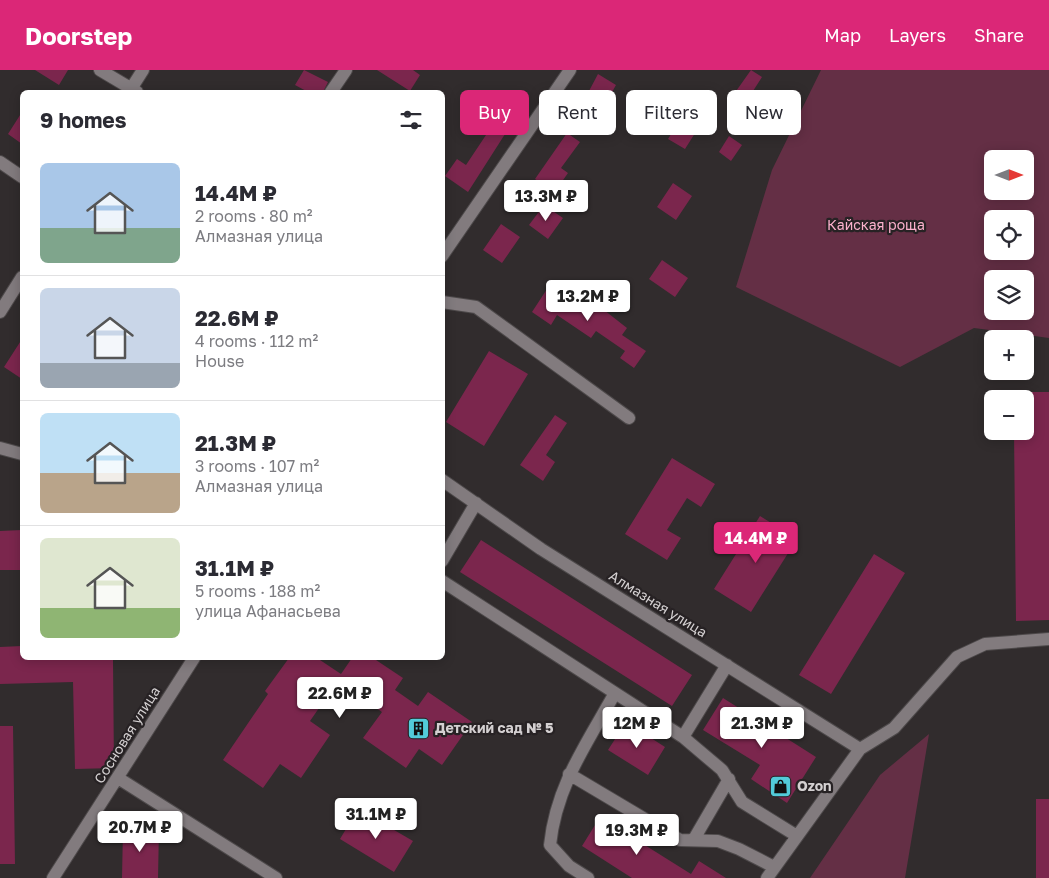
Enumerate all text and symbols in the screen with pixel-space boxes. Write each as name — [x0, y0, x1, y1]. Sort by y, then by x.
text: Doorstep — [25, 21, 132, 50]
text: Map — [824, 24, 861, 46]
text: Layers — [889, 24, 946, 46]
text: Share — [974, 24, 1024, 46]
chip: Buy — [460, 90, 529, 135]
chip: Rent — [539, 90, 616, 135]
chip: Filters — [626, 90, 717, 135]
chip: New — [727, 90, 801, 135]
icon: filters — [397, 106, 425, 134]
text: 9 homes — [40, 107, 126, 133]
north arrow — [984, 150, 1034, 200]
map controls — [984, 150, 1034, 440]
text: 14.4M ₽ — [195, 180, 277, 206]
pin: 13.3M ₽ — [500, 180, 592, 222]
icon: home — [80, 183, 140, 243]
text: 13.3M ₽ — [515, 186, 577, 206]
text: 2 rooms · 80 m² — [195, 206, 313, 226]
button: locate — [984, 210, 1034, 260]
park label: Кайская роща — [827, 216, 925, 233]
text: Алмазная улица — [195, 226, 323, 246]
button: layers — [984, 270, 1034, 320]
pin: 13.2M ₽ — [542, 280, 634, 322]
text: 13.2M ₽ — [557, 286, 619, 306]
text: 22.6M ₽ — [195, 305, 279, 331]
icon: home — [80, 308, 140, 368]
button: + — [984, 330, 1034, 380]
text: 4 rooms · 112 m² — [195, 331, 318, 351]
text: House — [195, 351, 244, 371]
button: − — [984, 390, 1034, 440]
text: 21.3M ₽ — [195, 430, 276, 456]
icon: home — [80, 433, 140, 493]
text: 3 rooms · 107 m² — [195, 456, 319, 476]
text: Алмазная улица — [195, 476, 323, 496]
pin: 14.4M ₽ — [710, 522, 802, 564]
text: 14.4M ₽ — [725, 528, 787, 548]
text: 31.1M ₽ — [195, 555, 274, 581]
icon: home — [80, 558, 140, 618]
street label: Алмазная улица — [606, 567, 710, 640]
text: 5 rooms · 188 m² — [195, 581, 320, 601]
text: улица Афанасьева — [195, 601, 341, 621]
pin: 22.6M ₽ — [294, 676, 386, 719]
street label: Сосновая улица — [90, 683, 163, 786]
text: 22.6M ₽ — [308, 683, 372, 703]
pin: 12M ₽ — [602, 706, 672, 749]
pin: 21.3M ₽ — [716, 706, 808, 749]
text: 12M ₽ — [613, 713, 661, 733]
text: 21.3M ₽ — [731, 713, 793, 733]
building icon: Детский сад № 5 — [407, 716, 431, 740]
place label: Детский сад № 5 — [435, 719, 554, 736]
shop icon: Ozon — [769, 774, 793, 798]
place label: Ozon — [797, 777, 832, 794]
pin: 31.1M ₽ — [330, 798, 422, 840]
text: 31.1M ₽ — [346, 804, 406, 824]
pin: 20.7M ₽ — [94, 810, 186, 853]
pin: 19.3M ₽ — [591, 814, 683, 856]
text: 20.7M ₽ — [108, 817, 172, 837]
text: 19.3M ₽ — [606, 820, 668, 840]

